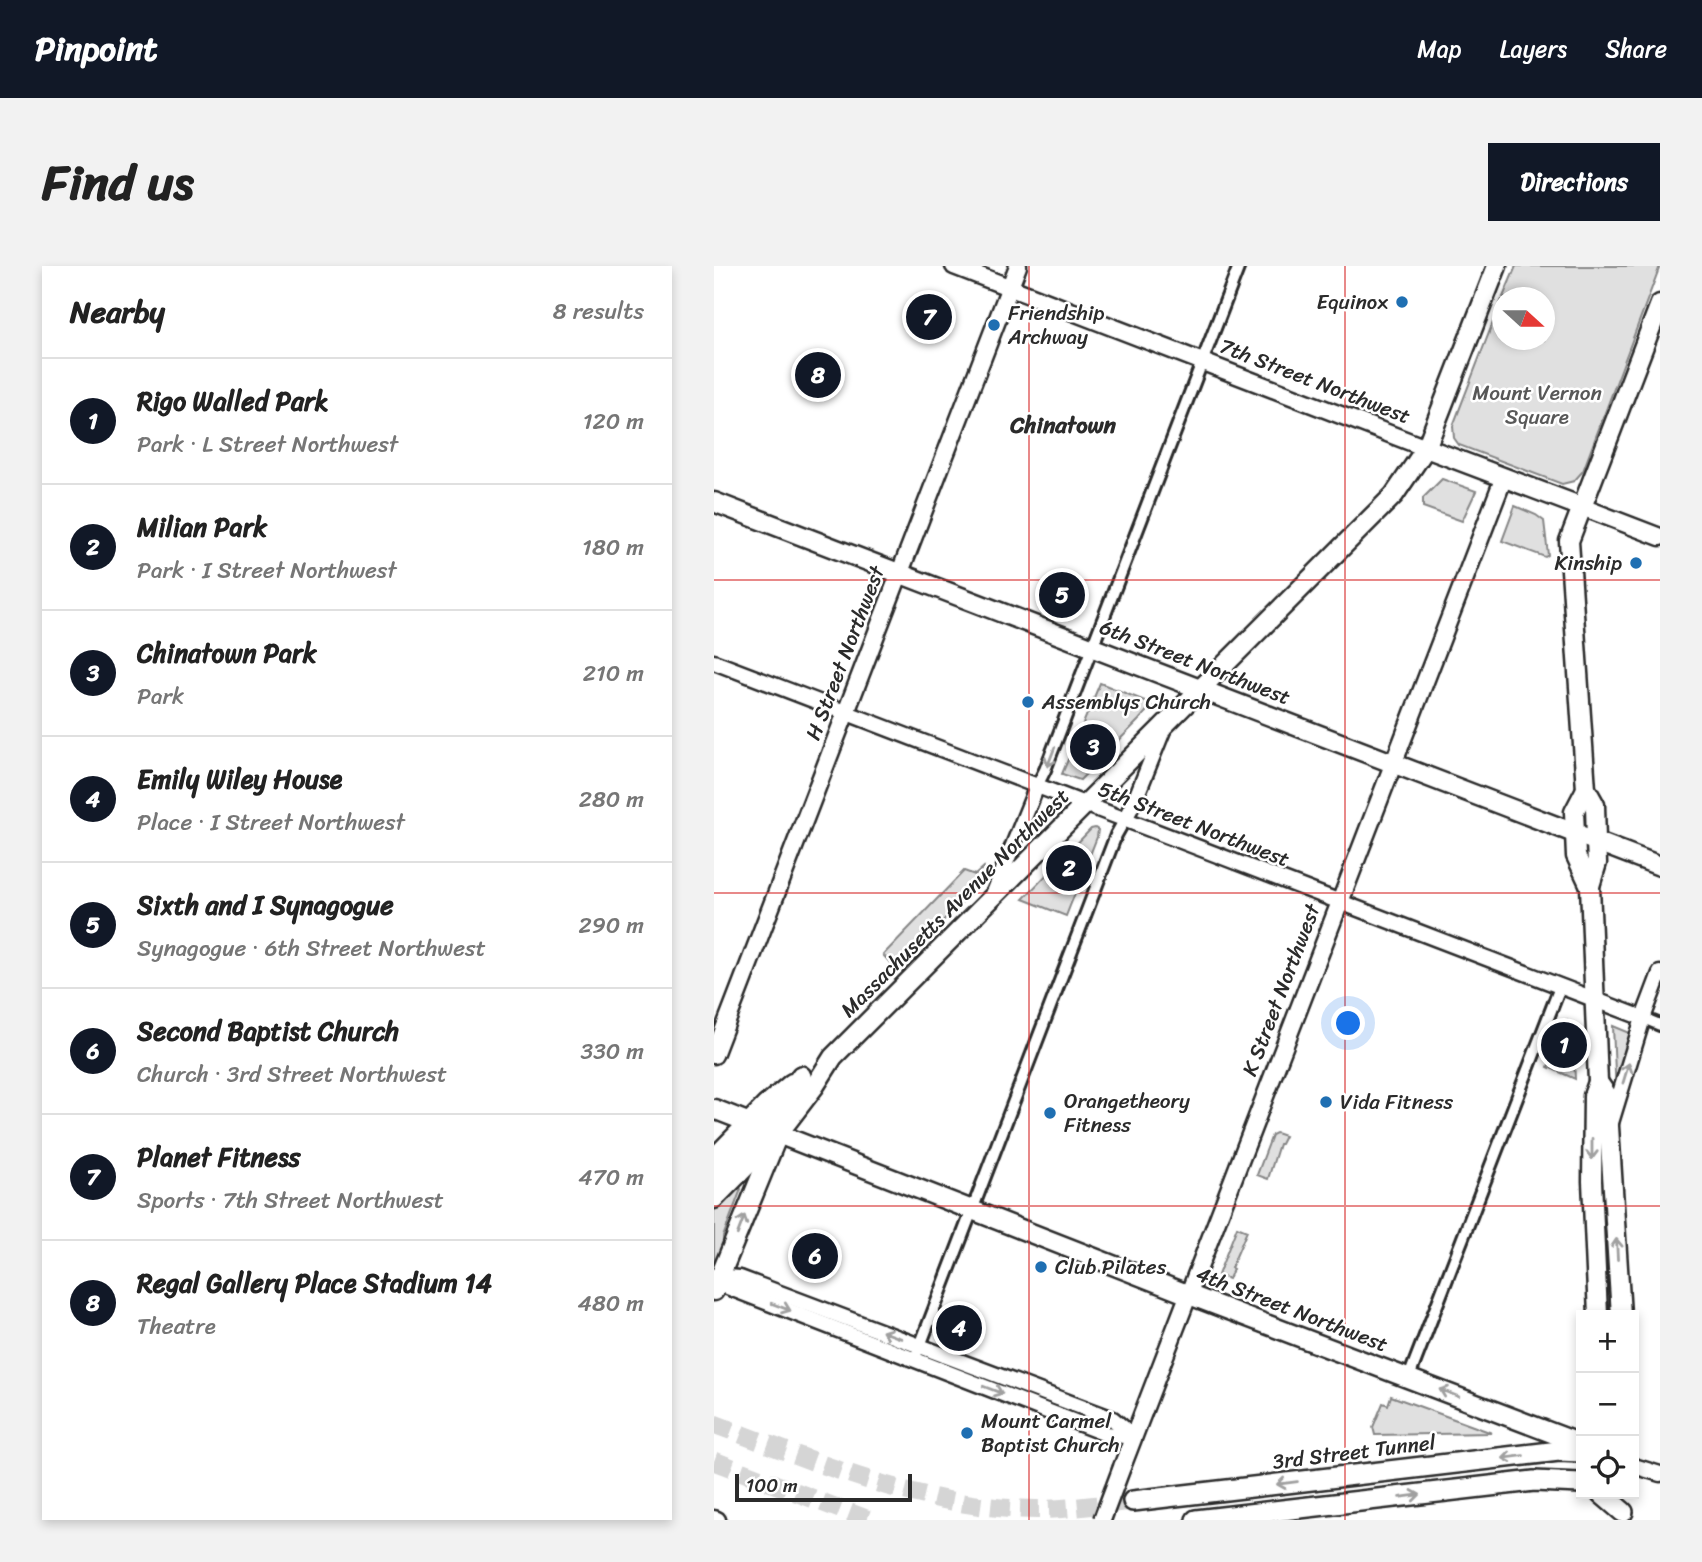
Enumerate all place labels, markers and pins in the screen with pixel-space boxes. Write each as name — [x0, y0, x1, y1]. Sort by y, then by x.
place label: Equinox — [1317, 283, 1388, 321]
pin: 7 — [906, 291, 952, 343]
place label: Friendship Archway — [1007, 294, 1105, 356]
marker: Equinox — [1394, 294, 1410, 310]
marker: Friendship Archway — [986, 317, 1002, 333]
pin: 8 — [795, 349, 841, 401]
place label: Kinship — [1555, 544, 1622, 582]
marker: Kinship — [1628, 555, 1644, 571]
pin: 5 — [1039, 569, 1085, 621]
place label: Assemblys Church — [1041, 683, 1211, 721]
marker: Assemblys Church — [1020, 694, 1036, 710]
pin: 3 — [1070, 721, 1116, 773]
pin: 2 — [1046, 842, 1092, 894]
pin: 1 — [1541, 1019, 1587, 1071]
place label: Orangetheory Fitness — [1064, 1082, 1190, 1144]
place label: Vida Fitness — [1340, 1083, 1454, 1121]
marker: Vida Fitness — [1318, 1094, 1334, 1110]
marker: Orangetheory Fitness — [1042, 1105, 1058, 1121]
pin: 6 — [792, 1230, 838, 1282]
place label: Club Pilates — [1055, 1248, 1167, 1286]
marker: Club Pilates — [1033, 1259, 1049, 1275]
pin: 4 — [936, 1302, 982, 1354]
place label: Mount Carmel Baptist Church — [981, 1402, 1120, 1464]
marker: Mount Carmel Baptist Church — [959, 1425, 975, 1441]

